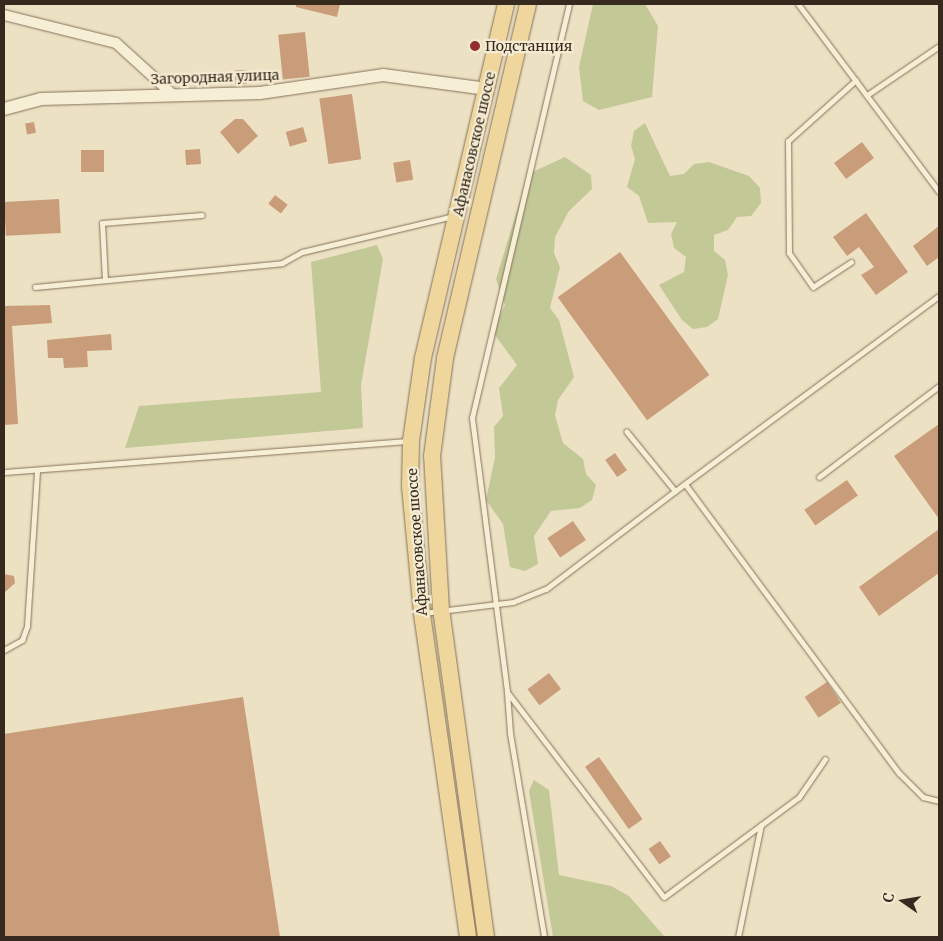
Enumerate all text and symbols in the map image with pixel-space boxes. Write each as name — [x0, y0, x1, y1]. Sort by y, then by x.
place label: Подстанция — [485, 38, 572, 54]
marker: Подстанция — [469, 40, 481, 52]
street label: Загородная улица — [150, 66, 280, 88]
street label: Афанасовское шоссе — [449, 70, 499, 218]
street label: Афанасовское шоссе — [403, 468, 431, 616]
north arrow — [878, 876, 928, 926]
text: С — [879, 891, 898, 904]

